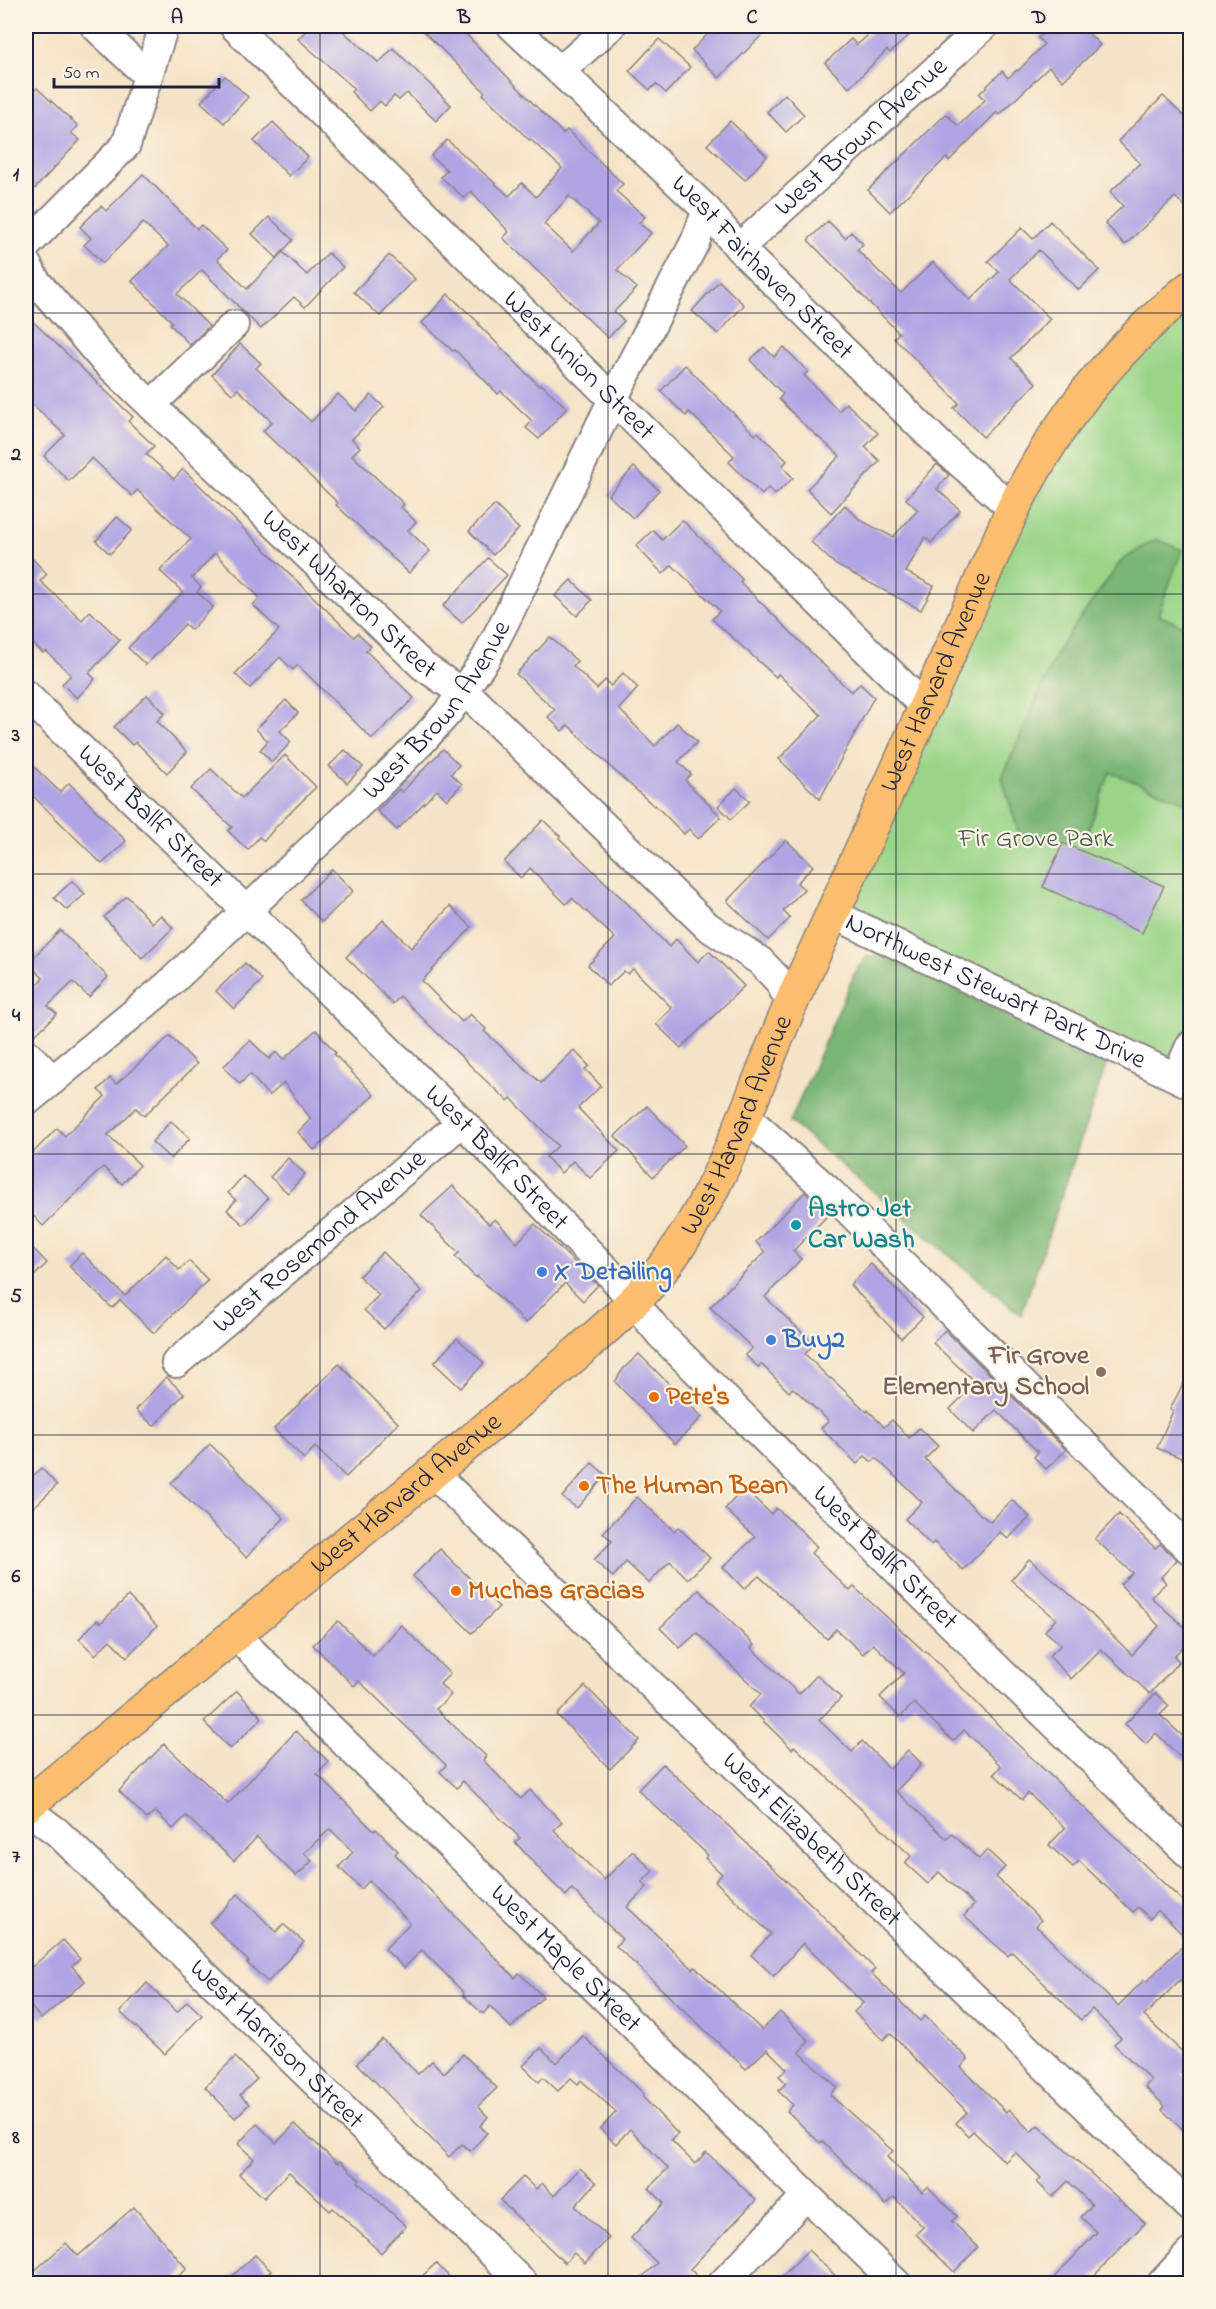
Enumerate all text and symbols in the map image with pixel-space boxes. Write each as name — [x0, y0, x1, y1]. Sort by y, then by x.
text: A — [171, 4, 183, 33]
text: B — [456, 4, 471, 33]
text: C — [747, 4, 758, 33]
text: D — [1031, 4, 1046, 33]
street label: West Brown Avenue — [766, 48, 957, 226]
scale bar — [54, 51, 219, 89]
text: 50 m — [63, 61, 100, 87]
text: 1 — [13, 161, 20, 190]
street label: West Fairhaven Street — [662, 166, 862, 369]
street label: West Union Street — [494, 282, 664, 450]
text: 2 — [10, 441, 21, 470]
street label: West Wharton Street — [252, 501, 444, 689]
street label: West Harvard Avenue — [870, 565, 1003, 798]
street label: West Brown Avenue — [354, 613, 522, 809]
text: 3 — [11, 722, 20, 751]
street label: West Ballf Street — [68, 736, 232, 898]
park label: Fir Grove Park — [957, 820, 1114, 859]
street label: Northwest Stewart Park Drive — [839, 903, 1153, 1080]
text: 4 — [12, 1002, 21, 1031]
street label: West Harvard Avenue — [671, 1008, 804, 1243]
street label: West Ballf Street — [415, 1076, 578, 1240]
street label: West Rosemond Avenue — [205, 1140, 436, 1343]
place label: Astro Jet Car Wash — [808, 1190, 915, 1260]
marker: Astro Jet Car Wash — [789, 1218, 803, 1232]
place label: X Detailing — [554, 1253, 672, 1293]
marker: X Detailing — [535, 1265, 549, 1279]
text: 5 — [10, 1283, 22, 1312]
place label: Buy2 — [781, 1321, 846, 1360]
marker: Buy2 — [764, 1333, 778, 1347]
place label: Fir Grove Elementary School — [882, 1337, 1090, 1407]
marker: Fir Grove Elementary School — [1094, 1365, 1108, 1379]
place label: Pete's — [666, 1378, 730, 1417]
marker: Pete's — [647, 1390, 661, 1404]
street label: West Harvard Avenue — [302, 1403, 511, 1584]
place label: The Human Bean — [596, 1467, 788, 1506]
street label: West Ballf Street — [803, 1477, 967, 1640]
marker: The Human Bean — [577, 1479, 591, 1493]
text: 6 — [12, 1563, 21, 1592]
place label: Muchas Gracias — [468, 1572, 645, 1611]
marker: Muchas Gracias — [449, 1584, 463, 1598]
street label: West Elizabeth Street — [713, 1743, 910, 1937]
text: 7 — [12, 1843, 21, 1872]
street label: West Maple Street — [481, 1875, 650, 2042]
street label: West Harrison Street — [180, 1950, 373, 2139]
text: 8 — [11, 2124, 20, 2153]

